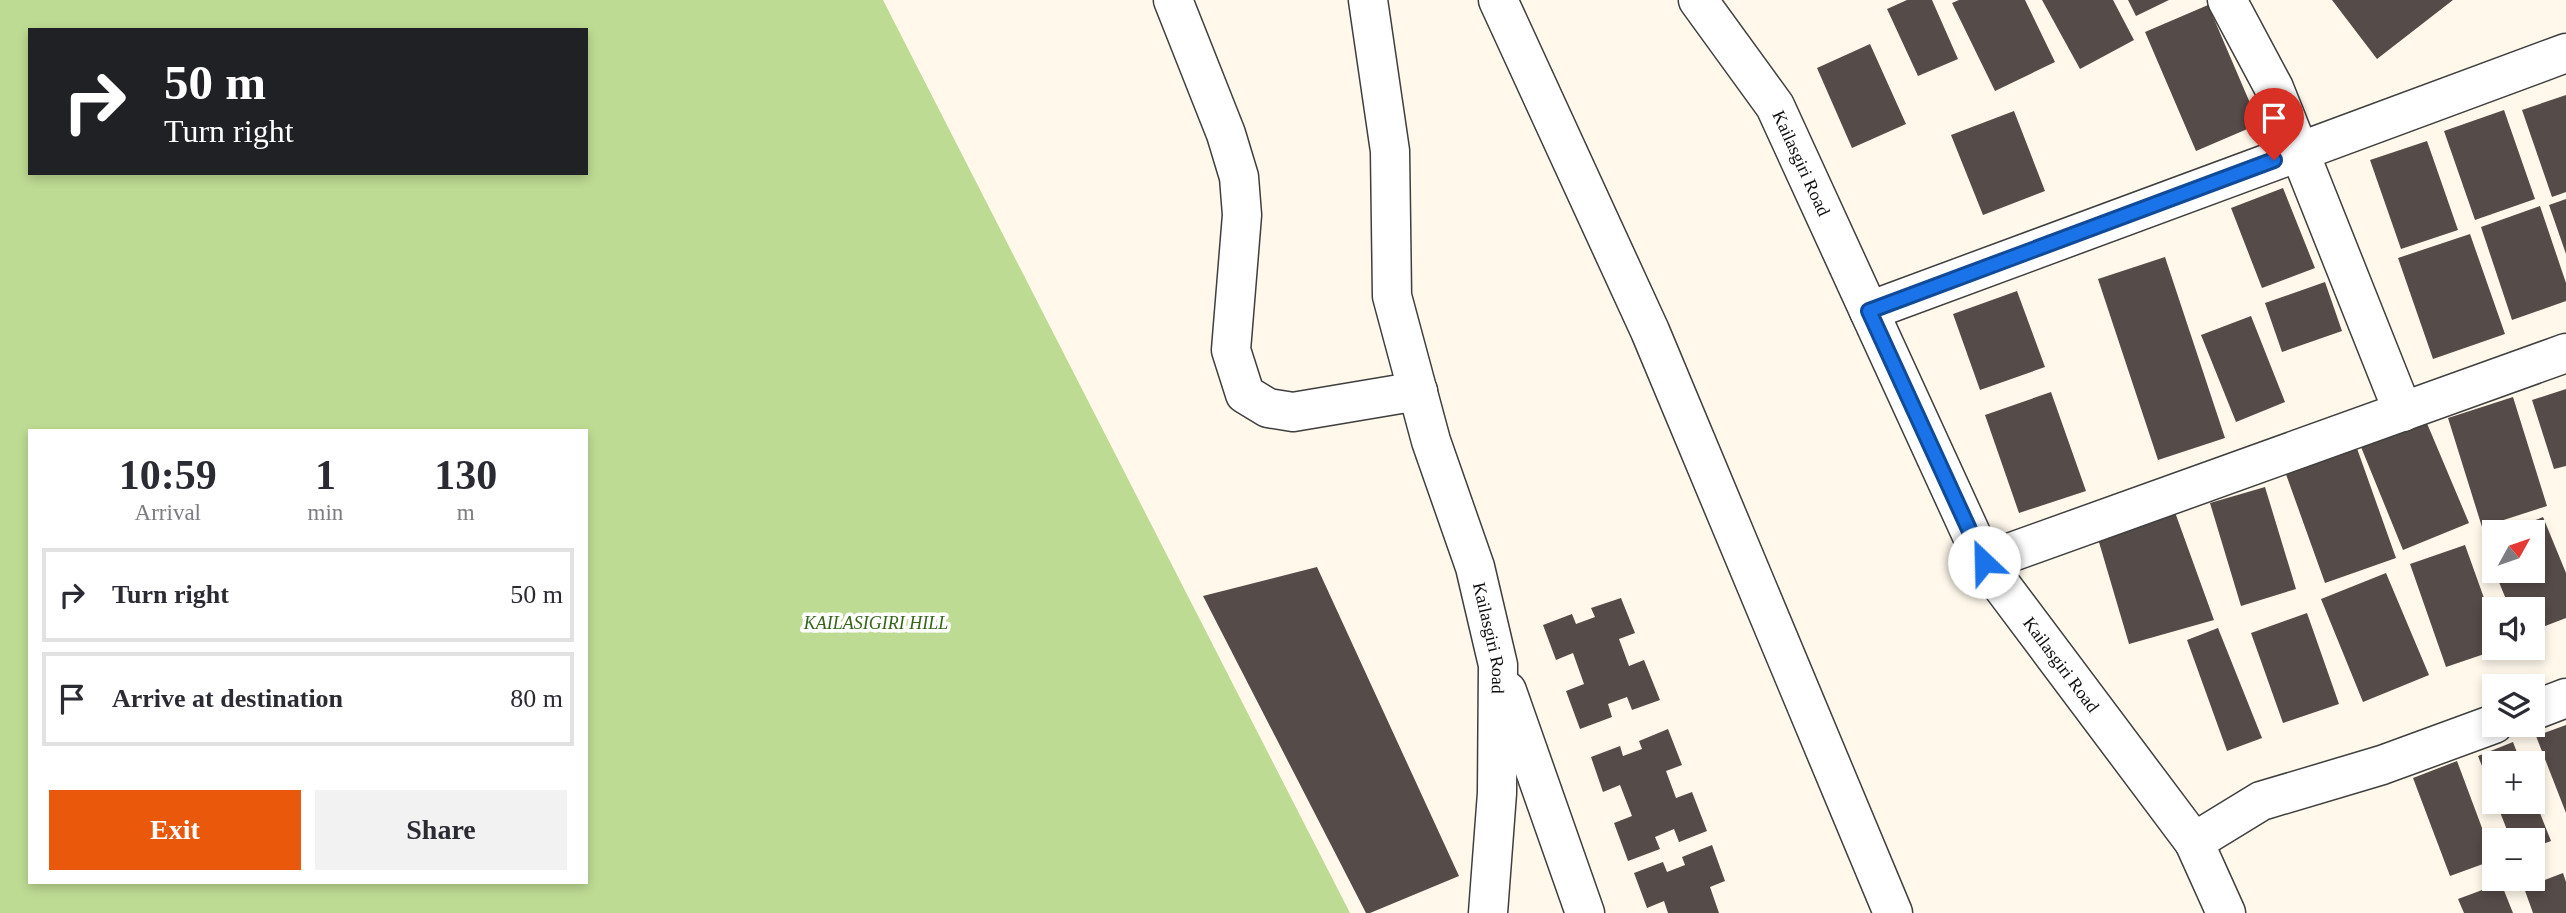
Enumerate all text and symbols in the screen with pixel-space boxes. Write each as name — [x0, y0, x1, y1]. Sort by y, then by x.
text: 50 m — [164, 55, 266, 110]
icon: right — [49, 56, 140, 147]
pin — [2244, 88, 2304, 160]
icon: arrive — [2255, 99, 2293, 137]
street label: Kailasgiri Road — [1768, 107, 1834, 219]
text: Turn right — [164, 113, 294, 149]
text: 10:59 — [119, 452, 217, 498]
text: 1 — [315, 452, 336, 498]
text: 130 — [434, 452, 497, 498]
text: Arrival — [135, 500, 201, 525]
text: min — [308, 500, 343, 525]
text: m — [457, 500, 475, 525]
north arrow — [2482, 520, 2544, 583]
map controls — [2482, 520, 2545, 891]
position arrow — [1947, 525, 2021, 599]
icon: right — [53, 576, 91, 614]
text: Turn right — [112, 580, 229, 609]
text: 50 m — [510, 580, 563, 609]
street label: Kailasgiri Road — [1469, 580, 1508, 694]
button: sound — [2482, 597, 2545, 660]
park label: KAILASIGIRI HILL — [803, 613, 948, 633]
street label: Kailasgiri Road — [2019, 613, 2103, 716]
button: layers — [2482, 674, 2545, 737]
icon: arrive — [53, 680, 91, 718]
text: Arrive at destination — [112, 684, 343, 713]
text: 80 m — [510, 684, 563, 713]
button: + — [2482, 751, 2545, 814]
button: Exit — [49, 790, 301, 870]
button: Share — [315, 790, 567, 870]
button: − — [2482, 828, 2545, 891]

